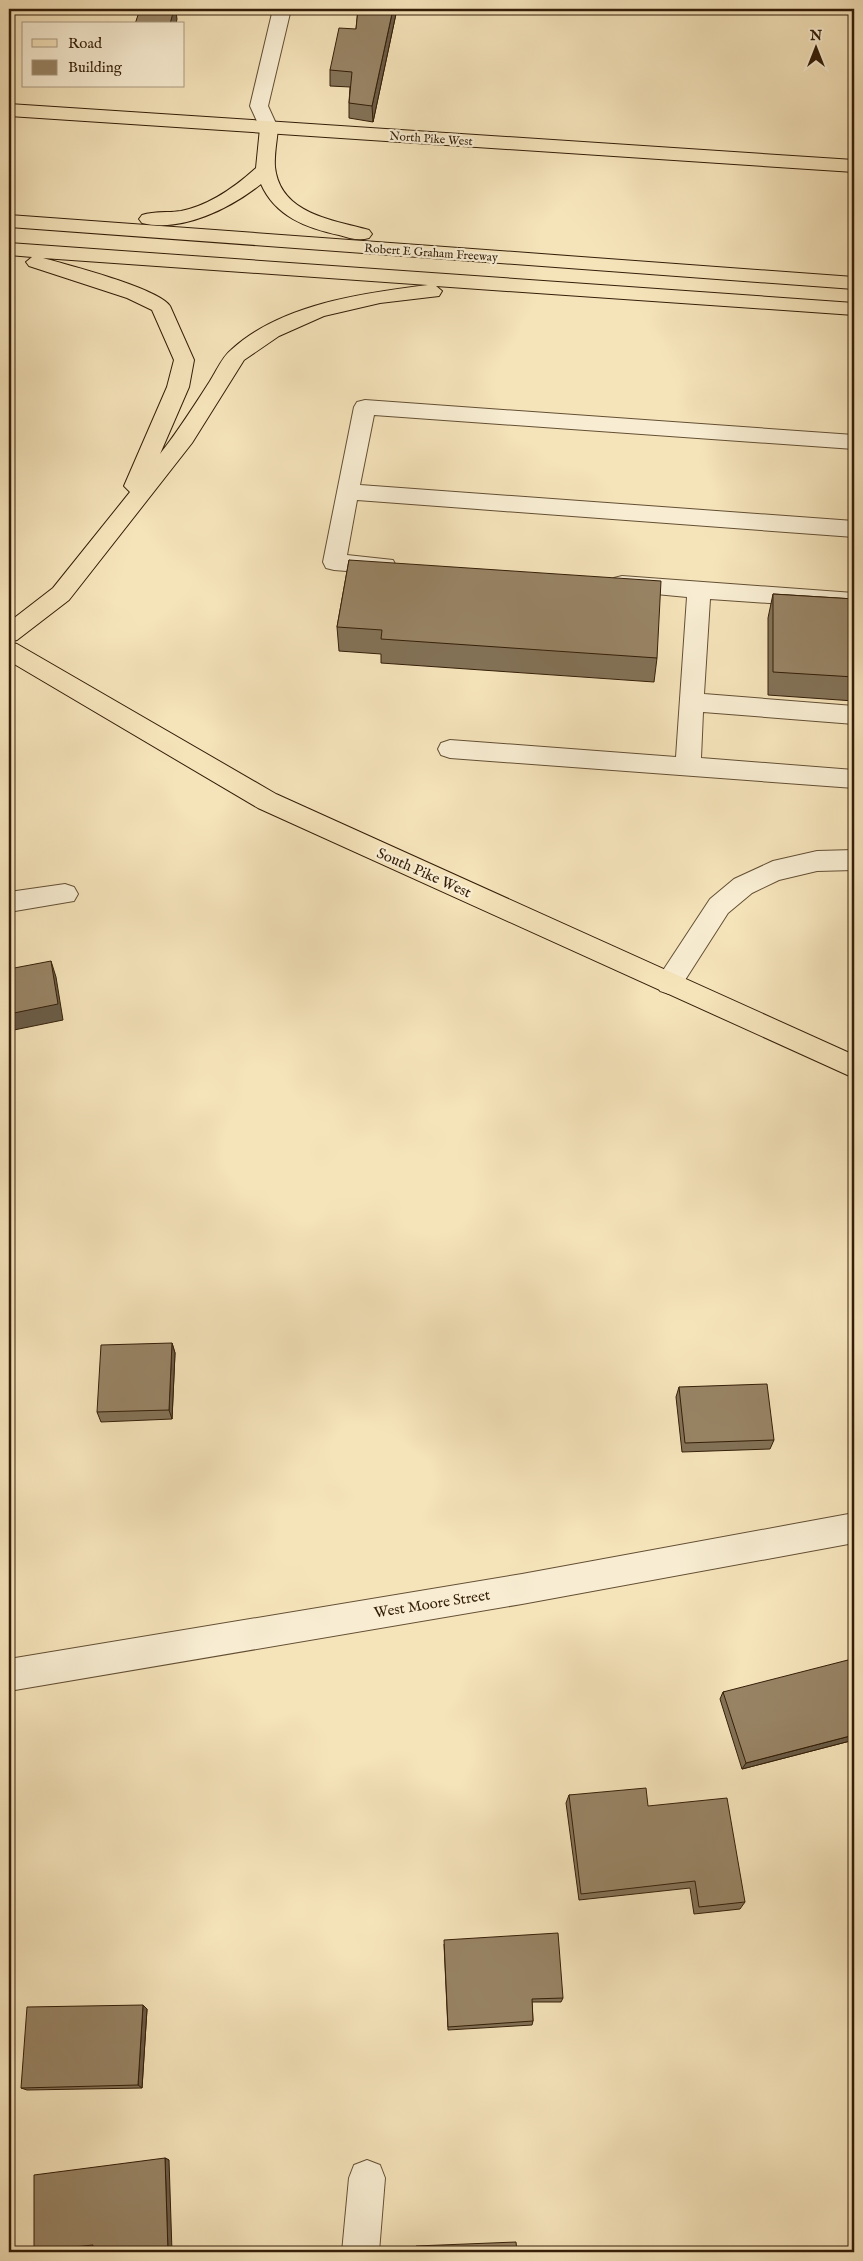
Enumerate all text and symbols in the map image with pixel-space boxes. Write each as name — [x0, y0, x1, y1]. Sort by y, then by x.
legend — [22, 22, 185, 88]
north arrow — [790, 22, 840, 72]
text: N — [809, 27, 822, 45]
text: Road — [68, 34, 103, 53]
text: Building — [68, 58, 123, 77]
street label: North Pike West — [389, 129, 473, 149]
street label: Robert E Graham Freeway — [364, 241, 498, 265]
street label: South Pike West — [374, 844, 474, 902]
street label: West Moore Street — [373, 1585, 491, 1623]

